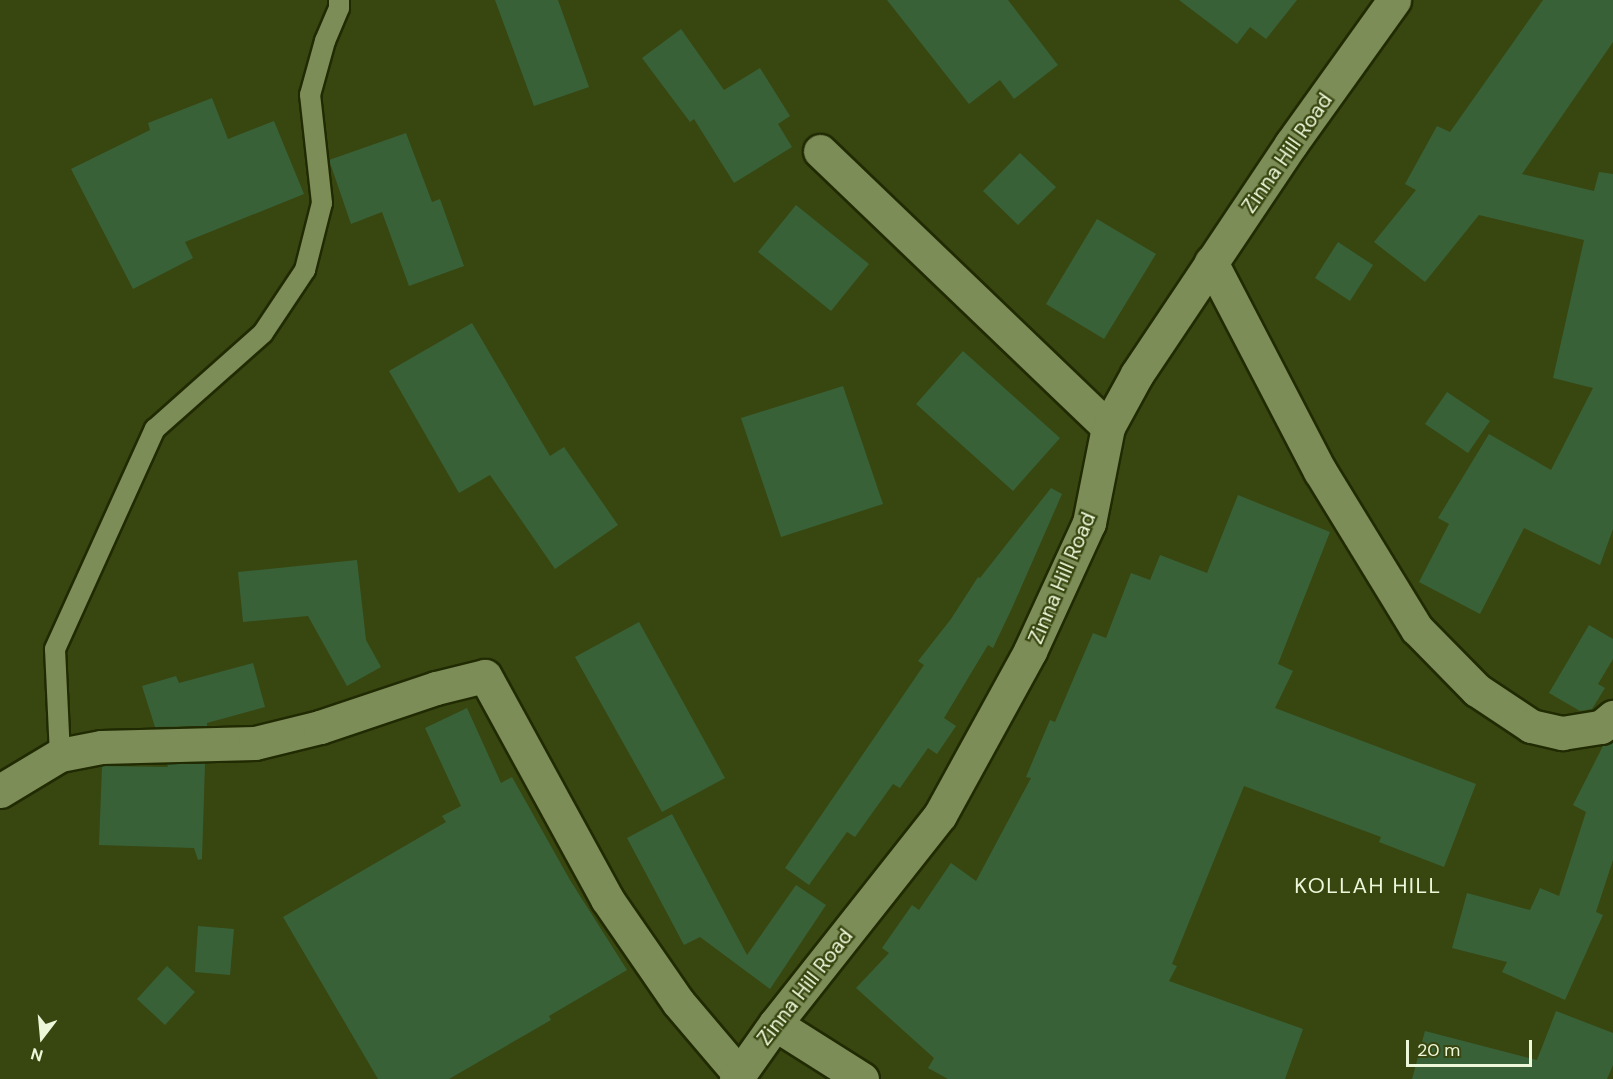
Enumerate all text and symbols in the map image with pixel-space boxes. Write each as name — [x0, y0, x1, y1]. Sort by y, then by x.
street label: Zinna Hill Road — [1236, 88, 1338, 218]
street label: Zinna Hill Road — [1023, 508, 1101, 648]
district label: KOLLAH HILL — [1294, 873, 1442, 899]
street label: Zinna Hill Road — [752, 924, 858, 1050]
north arrow — [12, 1007, 72, 1067]
scale bar — [1409, 1028, 1535, 1066]
text: 20 m — [1417, 1038, 1460, 1062]
text: N — [28, 1043, 45, 1066]

